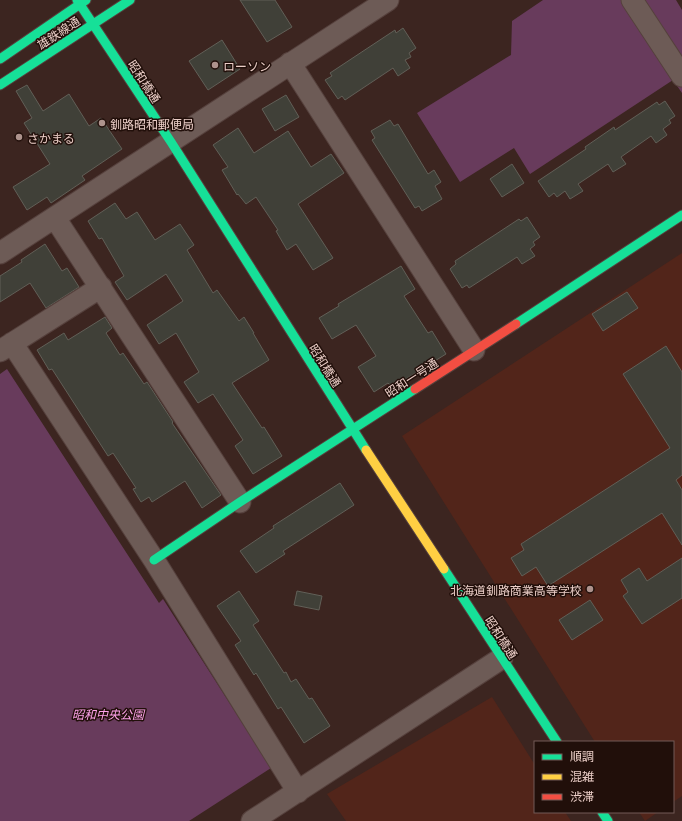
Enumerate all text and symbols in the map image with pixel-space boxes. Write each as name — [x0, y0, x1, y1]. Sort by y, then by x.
street label: 雄鉄線通 — [33, 12, 83, 52]
street label: 昭和橋通 — [125, 56, 165, 106]
place label: ローソン — [223, 57, 271, 74]
marker: ローソン — [210, 60, 220, 70]
place label: 釧路昭和郵便局 — [110, 115, 194, 132]
marker: 釧路昭和郵便局 — [97, 118, 107, 128]
place label: さかまる — [27, 129, 75, 146]
marker: さかまる — [14, 132, 24, 142]
street label: 昭和橋通 — [306, 340, 346, 390]
street label: 昭和一号通 — [381, 354, 441, 400]
place label: 北海道釧路商業高等学校 — [450, 581, 582, 598]
marker: 北海道釧路商業高等学校 — [585, 584, 595, 594]
street label: 昭和橋通 — [482, 612, 522, 662]
park label: 昭和中央公園 — [72, 705, 146, 722]
legend — [534, 741, 674, 813]
text: 順調 — [570, 747, 594, 764]
text: 混雑 — [570, 767, 594, 784]
text: 渋滞 — [570, 787, 594, 804]

